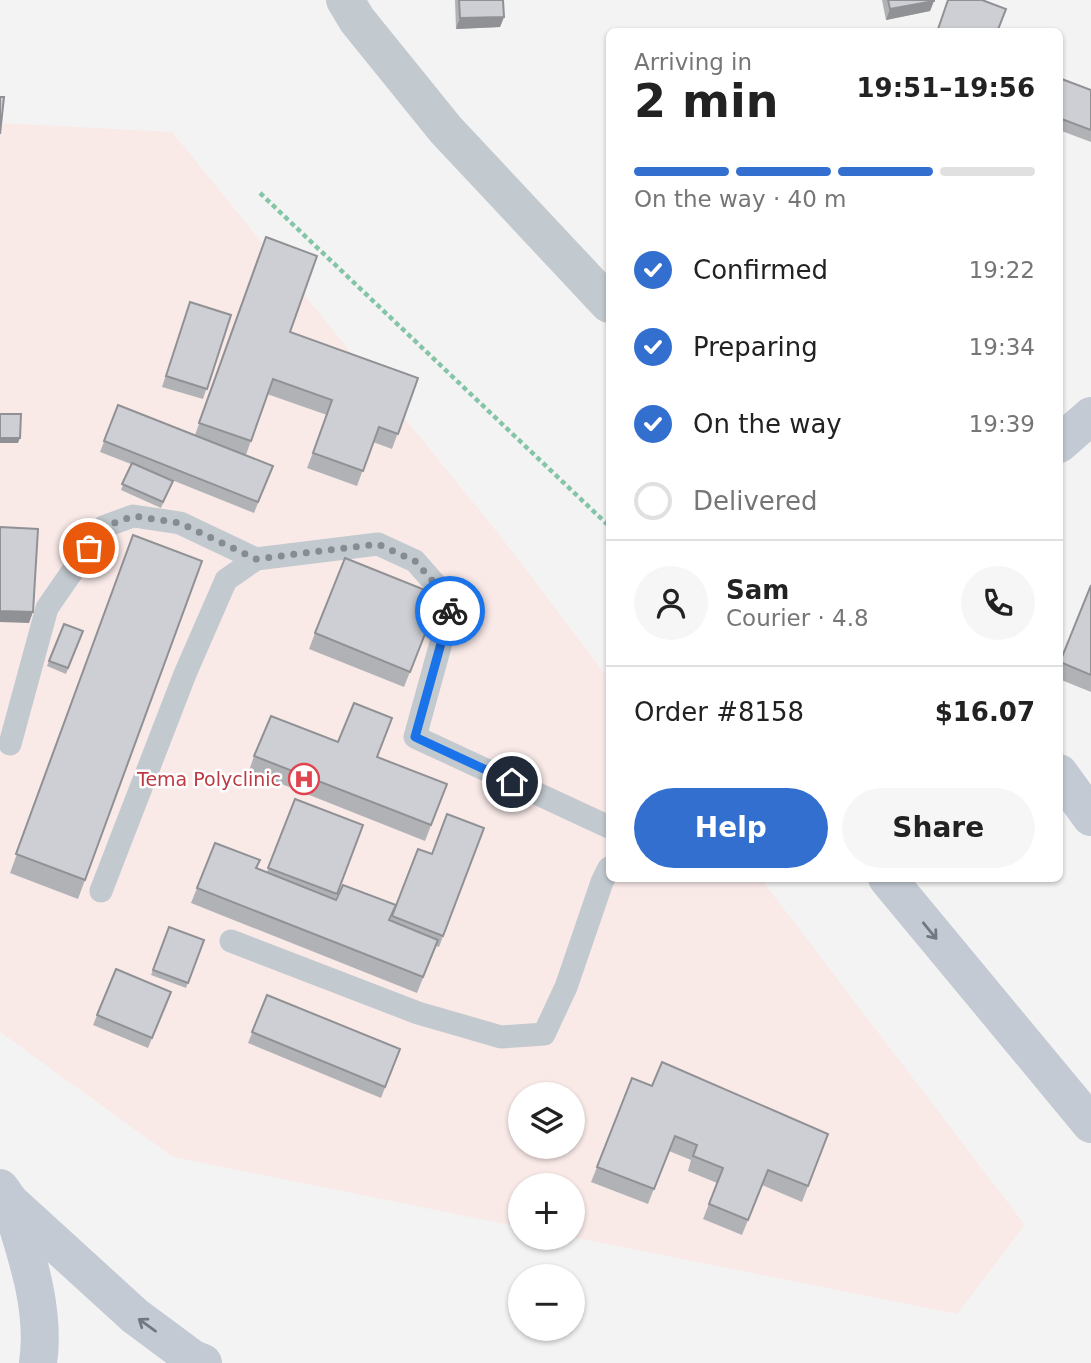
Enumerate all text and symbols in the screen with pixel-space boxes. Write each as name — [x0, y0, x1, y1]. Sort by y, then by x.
text: Arriving in — [634, 49, 752, 75]
text: 19:51–19:56 — [856, 73, 1035, 103]
text: 2 min — [634, 74, 778, 128]
text: On the way · 40 m — [634, 186, 846, 212]
icon: check — [634, 251, 672, 289]
text: Confirmed — [693, 255, 828, 285]
text: 19:22 — [969, 257, 1035, 283]
icon: check — [634, 328, 672, 366]
text: Preparing — [693, 332, 818, 362]
text: 19:34 — [969, 334, 1035, 360]
icon: check — [634, 405, 672, 443]
text: On the way — [693, 409, 842, 439]
text: 19:39 — [969, 411, 1035, 437]
text: Delivered — [693, 486, 817, 516]
pin — [59, 518, 119, 578]
icon: bag — [70, 529, 108, 567]
button: person — [634, 566, 708, 640]
button: phone — [961, 566, 1035, 640]
text: Sam — [726, 575, 789, 605]
courier — [415, 576, 485, 646]
icon: bike — [431, 592, 469, 630]
text: Courier · 4.8 — [726, 605, 869, 631]
text: Order #8158 — [634, 697, 804, 727]
text: $16.07 — [935, 697, 1035, 727]
pin — [482, 752, 542, 812]
hospital icon: Tema Polyclinic — [287, 762, 321, 796]
icon: home — [493, 763, 531, 801]
place label: Tema Polyclinic — [136, 768, 281, 790]
button: Help — [634, 788, 828, 868]
button: Share — [842, 788, 1035, 868]
one-way arrow — [922, 922, 937, 940]
map controls — [508, 1082, 585, 1341]
button: layers — [508, 1082, 585, 1159]
button: + — [508, 1173, 585, 1250]
button: − — [508, 1264, 585, 1341]
one-way arrow — [138, 1317, 157, 1332]

